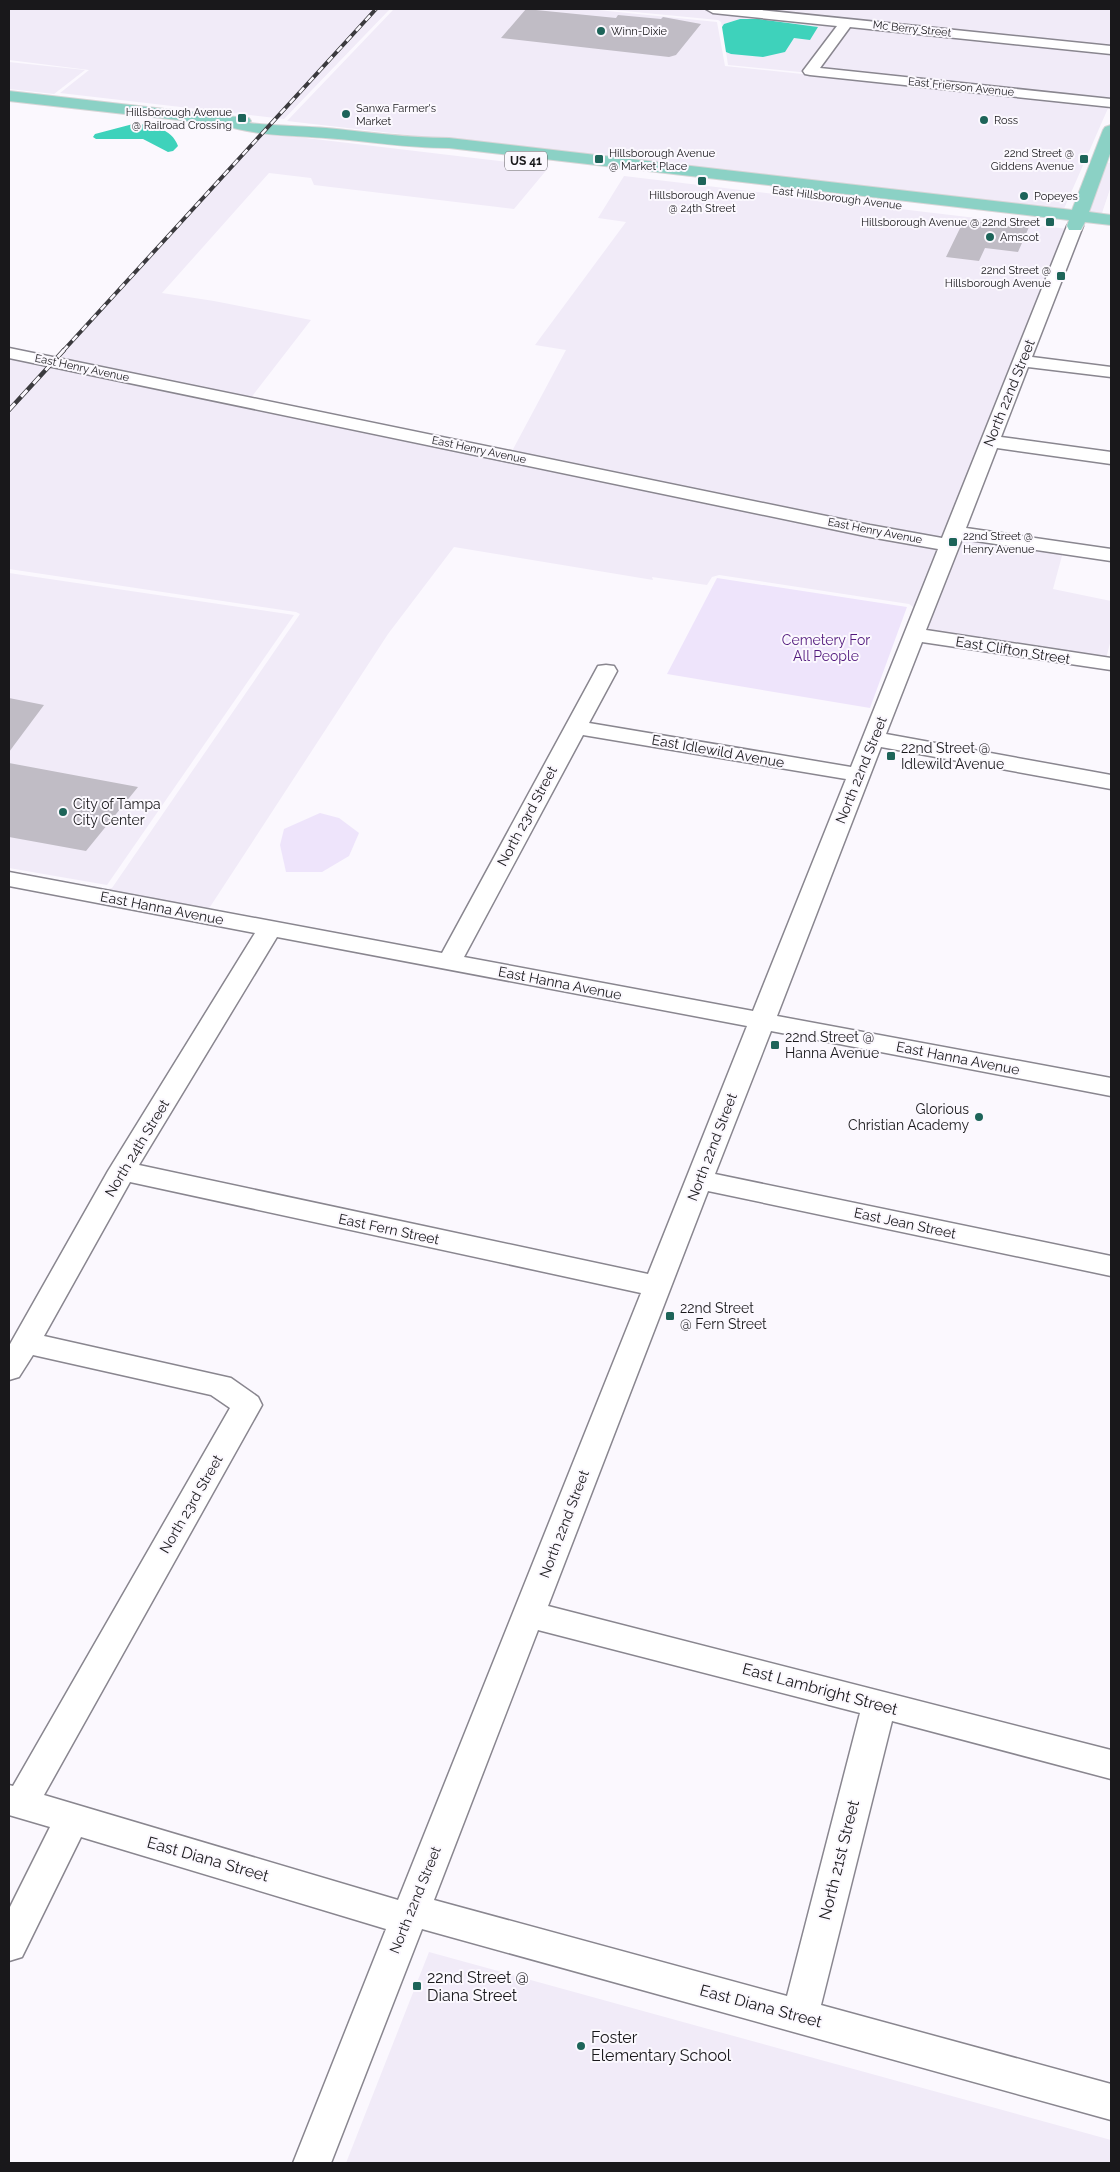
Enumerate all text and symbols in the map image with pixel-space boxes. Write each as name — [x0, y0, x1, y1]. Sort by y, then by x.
street label: Mc Berry Street — [872, 18, 952, 40]
marker: Winn-Dixie — [595, 25, 607, 37]
place label: Winn-Dixie — [611, 25, 668, 38]
street label: East Frierson Avenue — [907, 75, 1015, 99]
place label: Sanwa Farmer's Market — [356, 102, 436, 128]
place label: Hillsborough Avenue @ Railroad Crossing — [126, 106, 233, 132]
marker: Sanwa Farmer's Market — [340, 108, 352, 120]
marker: Hillsborough Avenue @ Railroad Crossing — [236, 112, 248, 124]
marker: Ross — [978, 114, 990, 126]
place label: Ross — [994, 114, 1018, 127]
place label: Hillsborough Avenue @ Market Place — [609, 147, 716, 173]
place label: 22nd Street @ Giddens Avenue — [991, 147, 1075, 173]
road number: US 41 — [505, 152, 547, 170]
marker: Hillsborough Avenue @ Market Place — [593, 153, 605, 165]
marker: 22nd Street @ Giddens Avenue — [1078, 153, 1090, 165]
marker: Hillsborough Avenue @ 24th Street — [696, 175, 708, 187]
street label: East Hillsborough Avenue — [771, 184, 903, 212]
place label: Hillsborough Avenue @ 24th Street — [649, 189, 756, 215]
marker: Popeyes — [1018, 190, 1030, 202]
place label: Popeyes — [1034, 190, 1078, 203]
place label: Hillsborough Avenue @ 22nd Street — [861, 216, 1040, 229]
marker: Hillsborough Avenue @ 22nd Street — [1044, 216, 1056, 228]
marker: Amscot — [984, 231, 996, 243]
place label: Amscot — [1000, 231, 1039, 244]
place label: 22nd Street @ Hillsborough Avenue — [945, 264, 1052, 290]
marker: 22nd Street @ Hillsborough Avenue — [1055, 270, 1067, 282]
street label: North 22nd Street — [980, 337, 1038, 449]
street label: East Henry Avenue — [34, 352, 131, 384]
street label: East Henry Avenue — [431, 434, 528, 466]
street label: East Henry Avenue — [827, 515, 924, 547]
place label: 22nd Street @ Henry Avenue — [963, 530, 1035, 556]
marker: 22nd Street @ Henry Avenue — [947, 536, 959, 548]
park label: Cemetery For All People — [782, 632, 870, 664]
street label: East Clifton Street — [955, 633, 1072, 667]
street label: North 22nd Street — [832, 714, 890, 826]
street label: East Idlewild Avenue — [650, 731, 786, 771]
place label: 22nd Street @ Idlewild Avenue — [901, 740, 1004, 772]
marker: 22nd Street @ Idlewild Avenue — [885, 750, 897, 762]
street label: North 23rd Street — [494, 763, 560, 869]
place label: City of Tampa City Center — [73, 796, 161, 828]
marker: City of Tampa City Center — [57, 806, 69, 818]
street label: East Hanna Avenue — [99, 888, 225, 928]
street label: East Hanna Avenue — [497, 963, 623, 1003]
place label: 22nd Street @ Hanna Avenue — [785, 1029, 879, 1061]
street label: East Hanna Avenue — [895, 1038, 1021, 1078]
marker: 22nd Street @ Hanna Avenue — [769, 1039, 781, 1051]
street label: North 22nd Street — [684, 1091, 740, 1203]
street label: North 24th Street — [102, 1096, 172, 1199]
place label: Glorious Christian Academy — [848, 1101, 969, 1133]
marker: Glorious Christian Academy — [973, 1111, 985, 1123]
street label: East Jean Street — [853, 1204, 958, 1242]
street label: East Fern Street — [337, 1211, 441, 1248]
place label: 22nd Street @ Fern Street — [680, 1300, 767, 1332]
marker: 22nd Street @ Fern Street — [664, 1310, 676, 1322]
street label: North 23rd Street — [156, 1452, 226, 1556]
street label: North 22nd Street — [536, 1468, 592, 1580]
street label: East Lambright Street — [740, 1659, 900, 1719]
street label: North 21st Street — [815, 1797, 863, 1922]
street label: East Diana Street — [145, 1833, 272, 1886]
street label: North 22nd Street — [386, 1844, 444, 1956]
place label: 22nd Street @ Diana Street — [427, 1968, 529, 2005]
marker: 22nd Street @ Diana Street — [411, 1980, 423, 1992]
street label: East Diana Street — [698, 1981, 825, 2032]
place label: Foster Elementary School — [591, 2028, 732, 2065]
marker: Foster Elementary School — [575, 2040, 587, 2052]

